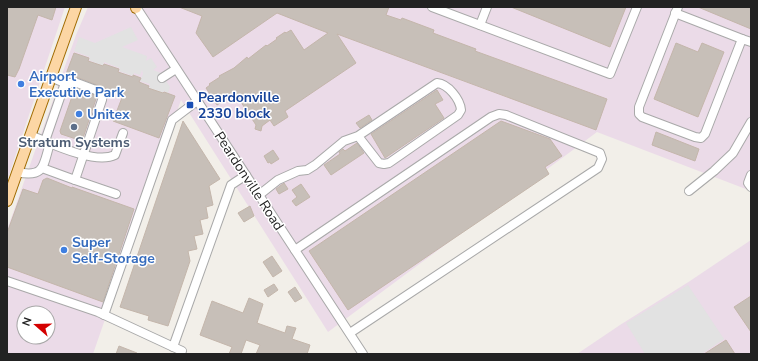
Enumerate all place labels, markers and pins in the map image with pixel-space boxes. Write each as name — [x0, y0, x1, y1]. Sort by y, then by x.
place label: Airport Executive Park — [29, 67, 125, 102]
marker: Airport Executive Park — [16, 79, 26, 89]
place label: Peardonville 2330 block — [198, 88, 280, 123]
marker: Peardonville 2330 block — [185, 100, 195, 110]
place label: Unitex — [87, 105, 130, 124]
marker: Unitex — [74, 109, 84, 119]
marker: Stratum Systems — [69, 122, 79, 132]
place label: Stratum Systems — [18, 133, 130, 152]
place label: Super Self-Storage — [72, 233, 155, 268]
marker: Super Self-Storage — [59, 245, 69, 255]

